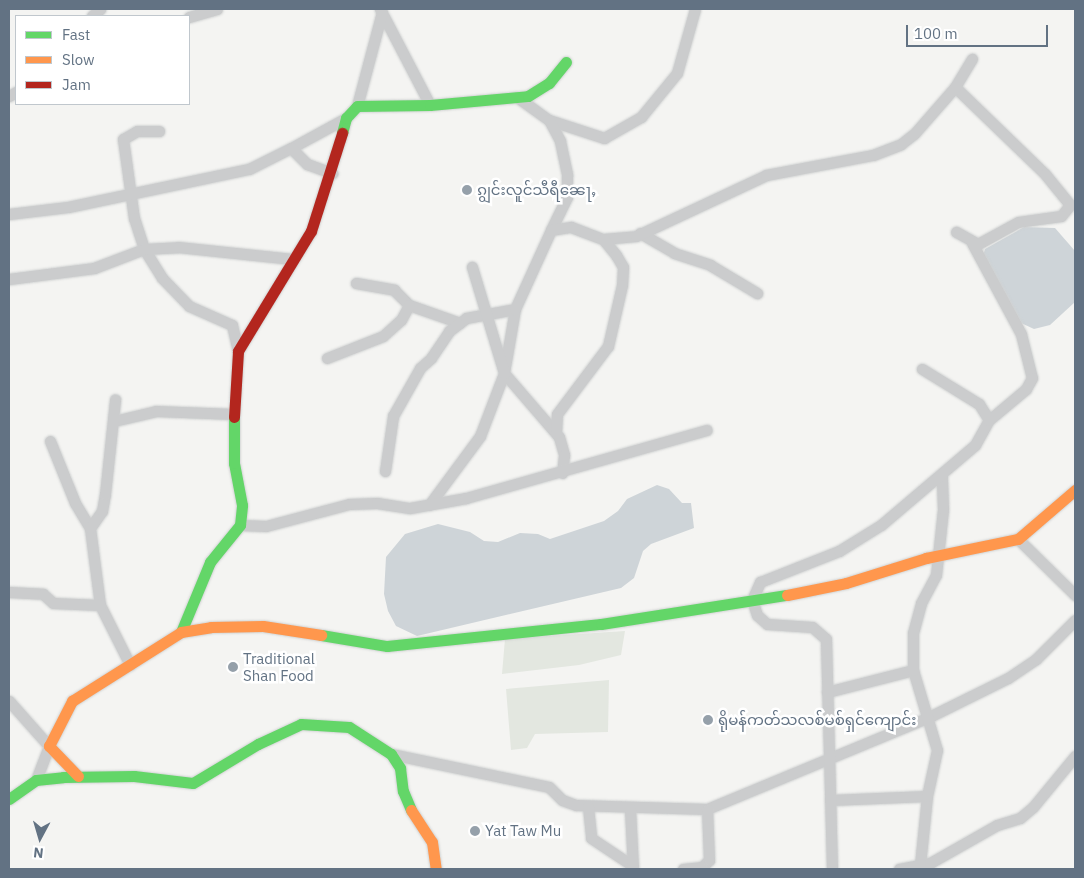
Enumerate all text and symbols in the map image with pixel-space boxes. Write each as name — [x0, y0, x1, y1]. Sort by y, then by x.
legend — [15, 15, 190, 105]
scale bar — [909, 15, 1052, 47]
text: 100 m — [914, 24, 958, 43]
text: Fast — [62, 25, 90, 44]
text: Slow — [62, 50, 95, 69]
text: Jam — [62, 75, 91, 94]
place label: ၵျွင်းလူင်သီရီၼေႃႇ — [477, 181, 596, 199]
marker: ၵျွင်းလူင်သီရီၼေႃႇ — [461, 184, 473, 196]
place label: Traditional Shan Food — [243, 649, 315, 684]
marker: Traditional Shan Food — [227, 661, 239, 673]
place label: ရိုမန်ကတ်သလစ်မစ်ရှင်ကျောင်း — [718, 711, 916, 729]
marker: ရိုမန်ကတ်သလစ်မစ်ရှင်ကျောင်း — [702, 714, 714, 726]
north arrow — [15, 813, 65, 863]
place label: Yat Taw Mu — [485, 822, 561, 840]
marker: Yat Taw Mu — [469, 825, 481, 837]
text: N — [32, 843, 44, 862]

